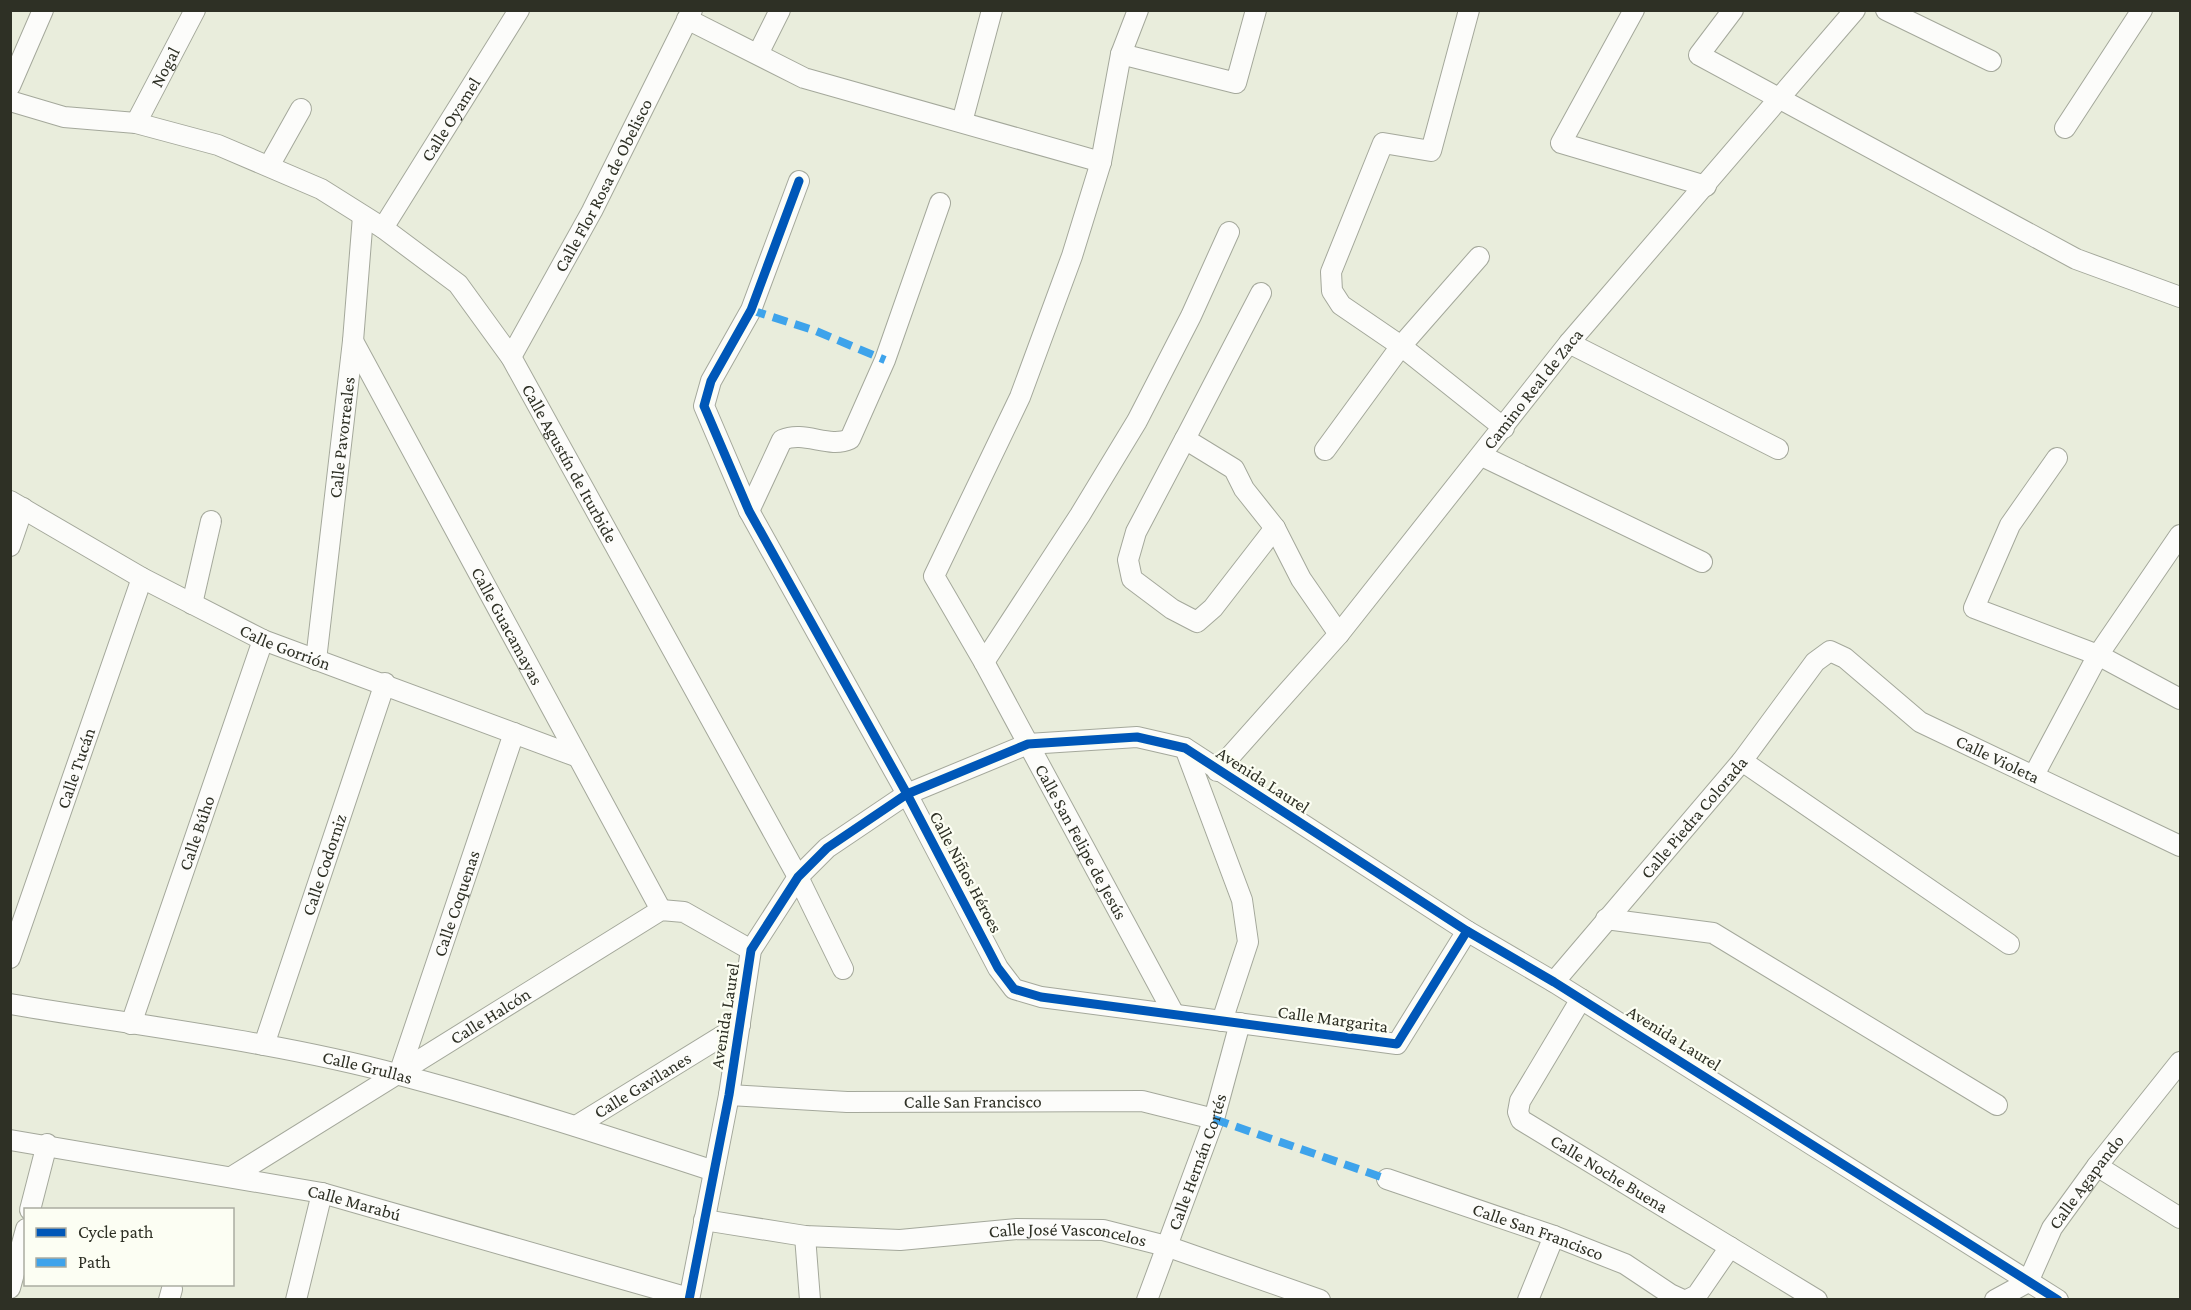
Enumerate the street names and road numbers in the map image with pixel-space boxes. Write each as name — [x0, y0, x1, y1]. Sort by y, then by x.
street label: Nogal — [146, 44, 184, 91]
street label: Calle Oyamel — [417, 73, 485, 165]
street label: Calle Flor Rosa de Obelisco — [550, 95, 656, 275]
street label: Camino Real de Zaca — [1479, 324, 1587, 453]
street label: Calle Pavorreales — [325, 376, 359, 499]
street label: Calle Agustín de Iturbide — [518, 380, 622, 546]
street label: Calle Guacamayas — [467, 564, 547, 688]
street label: Calle Gorrión — [236, 620, 334, 674]
street label: Calle Tucán — [53, 725, 99, 811]
street label: Calle Violeta — [1953, 731, 2043, 787]
street label: Avenida Laurel — [1213, 742, 1314, 818]
street label: Calle Piedra Colorada — [1636, 752, 1751, 883]
street label: Calle San Felipe de Jesús — [1031, 761, 1131, 923]
street label: Calle Búho — [175, 793, 219, 873]
street label: Calle Niños Héroes — [926, 808, 1006, 936]
street label: Calle Codorniz — [298, 811, 351, 918]
street label: Calle Coquenas — [429, 848, 484, 959]
street label: Avenida Laurel — [707, 961, 743, 1070]
street label: Calle Halcón — [447, 983, 534, 1048]
street label: Calle Margarita — [1277, 1001, 1389, 1037]
street label: Avenida Laurel — [1623, 1001, 1725, 1075]
street label: Calle Grullas — [321, 1047, 415, 1088]
street label: Calle Gavilanes — [590, 1048, 695, 1122]
street label: Calle San Francisco — [904, 1091, 1042, 1112]
street label: Calle Hernán Cortés — [1164, 1092, 1230, 1233]
street label: Calle Noche Buena — [1547, 1130, 1672, 1217]
street label: Calle Agapando — [2044, 1131, 2128, 1233]
street label: Calle Marabú — [306, 1181, 404, 1225]
street label: Calle San Francisco — [1470, 1199, 1607, 1265]
street label: Calle José Vasconcelos — [988, 1219, 1149, 1251]

